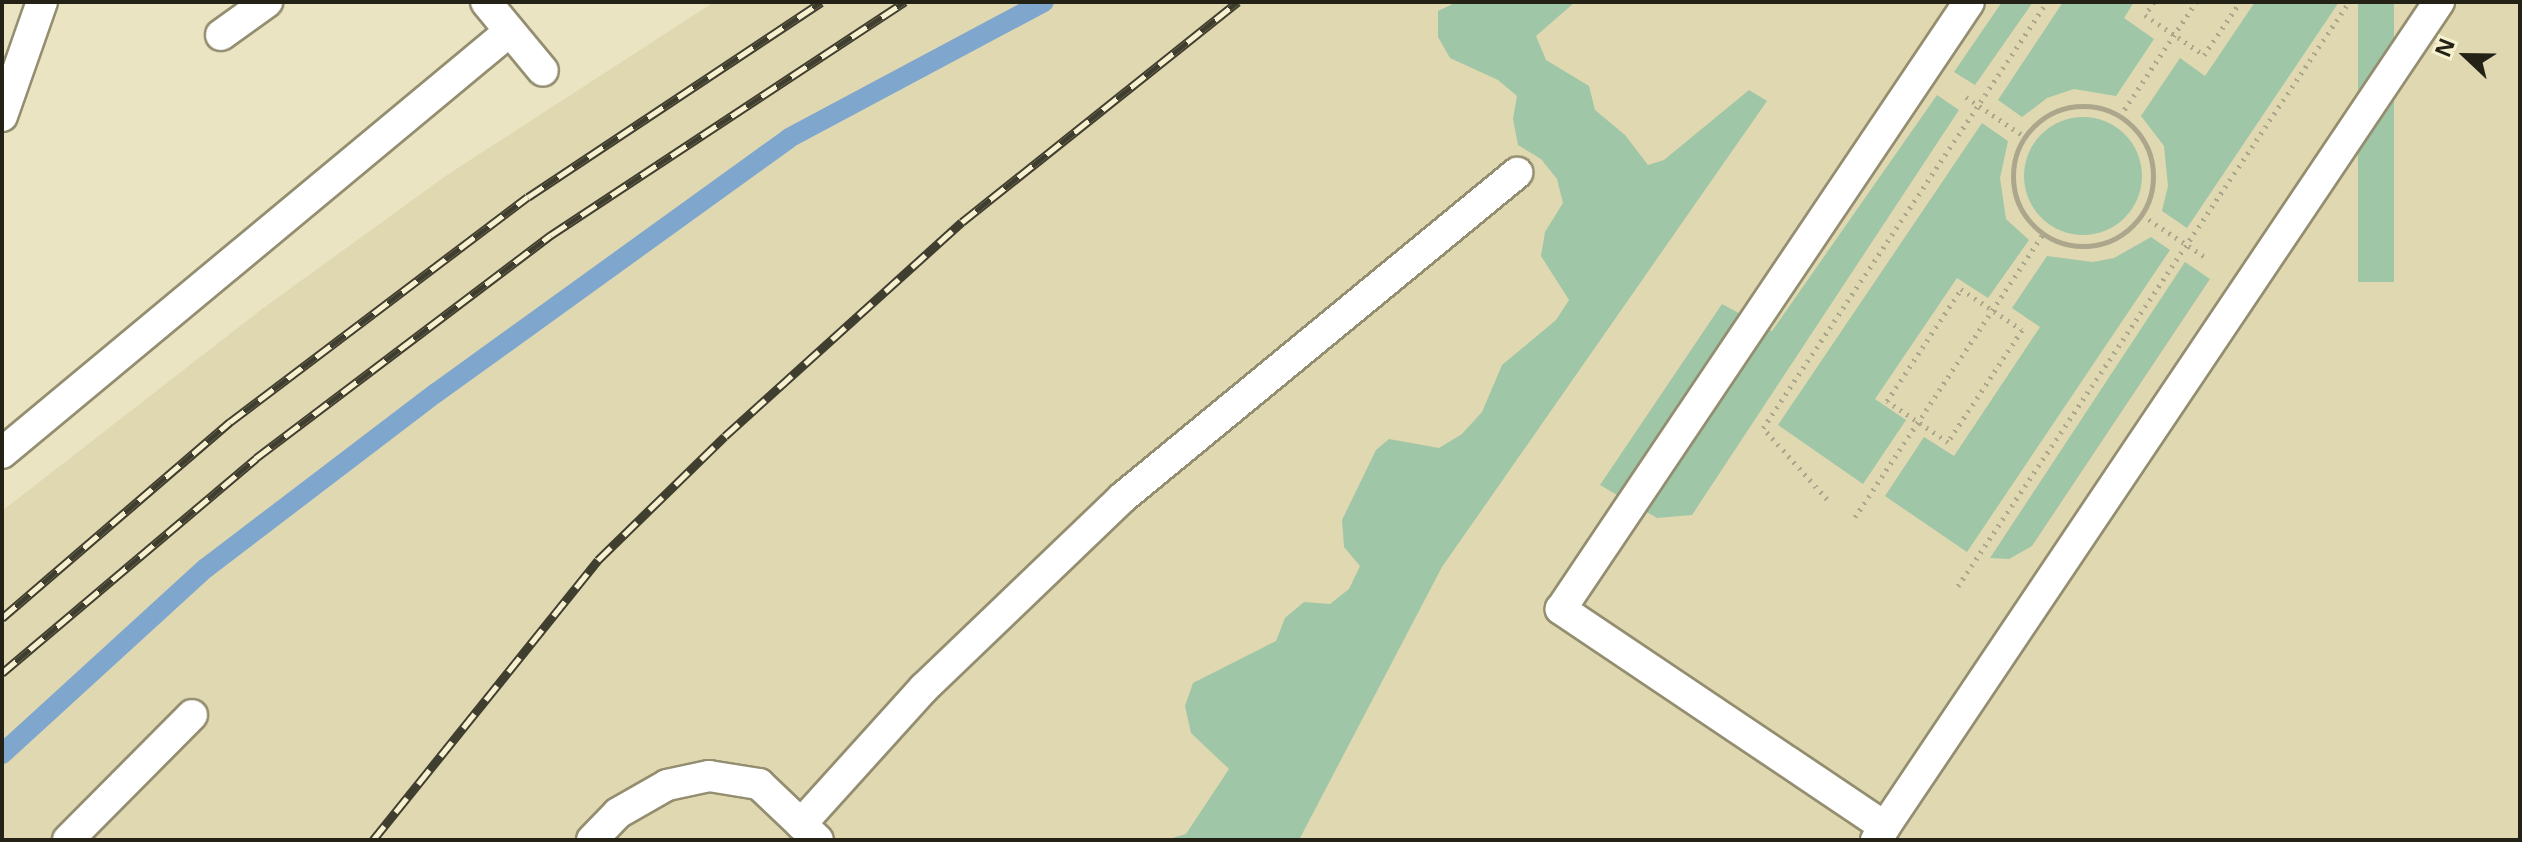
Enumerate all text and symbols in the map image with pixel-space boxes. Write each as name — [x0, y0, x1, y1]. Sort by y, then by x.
north arrow — [2426, 16, 2506, 96]
text: N — [2426, 33, 2461, 61]

